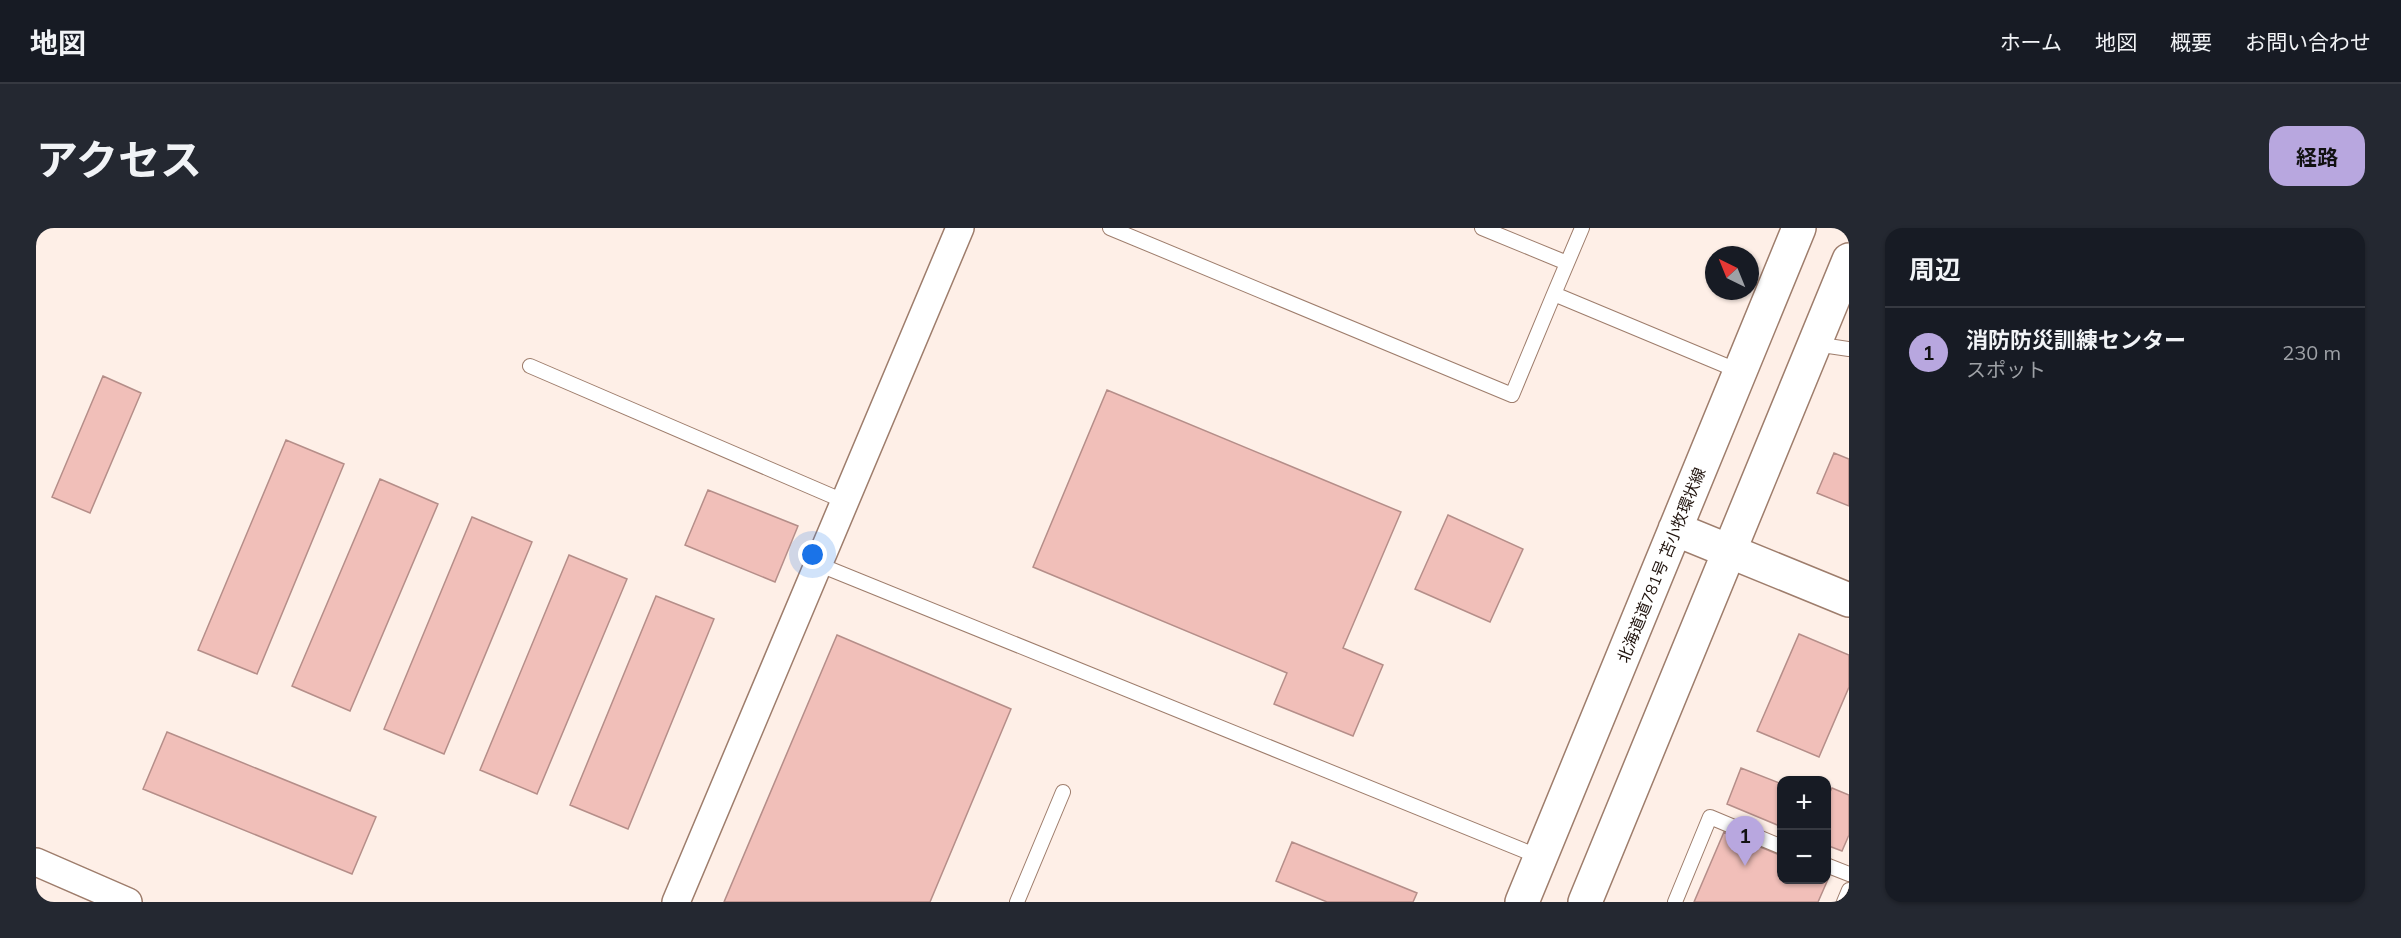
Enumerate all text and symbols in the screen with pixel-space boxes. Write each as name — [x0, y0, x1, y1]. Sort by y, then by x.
text: 地図 — [30, 25, 86, 60]
text: ホーム — [2000, 29, 2062, 55]
text: 地図 — [2095, 29, 2137, 55]
text: 概要 — [2170, 29, 2212, 55]
text: お問い合わせ — [2245, 29, 2371, 55]
button: 経路 — [2269, 126, 2365, 186]
text: アクセス — [36, 133, 202, 186]
north arrow — [1705, 246, 1759, 300]
text: 周辺 — [1909, 253, 1961, 286]
text: 消防防災訓練センター — [1966, 326, 2186, 354]
text: 1 — [1923, 340, 1935, 365]
text: 230 m — [2282, 340, 2341, 365]
text: スポット — [1966, 357, 2046, 382]
street label: 北海道道781号 苫小牧環状線 — [1613, 464, 1709, 666]
your location — [798, 540, 827, 569]
map controls — [1777, 776, 1831, 884]
button: + — [1777, 776, 1831, 830]
pin: 1 — [1726, 816, 1764, 866]
button: − — [1777, 830, 1831, 884]

